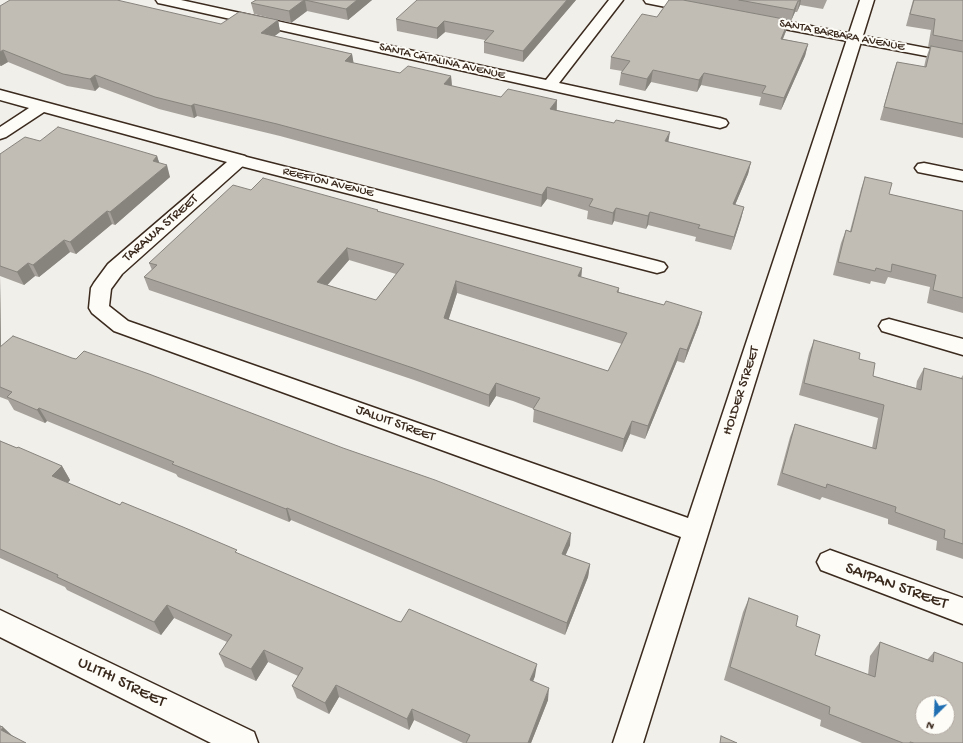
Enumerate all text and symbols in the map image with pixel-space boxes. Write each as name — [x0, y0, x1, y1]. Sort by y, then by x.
street label: SANTA BARBARA AVENUE — [778, 17, 906, 55]
street label: SANTA CATALINA AVENUE — [378, 40, 506, 84]
street label: REEFTON AVENUE — [281, 165, 375, 201]
street label: TARAWA STREET — [120, 192, 202, 266]
street label: HOLDER STREET — [720, 345, 764, 437]
street label: JALUIT STREET — [353, 402, 437, 446]
street label: SAIPAN STREET — [842, 559, 950, 615]
street label: ULITHI STREET — [74, 653, 168, 713]
north arrow — [915, 695, 955, 735]
text: N — [925, 718, 936, 732]

